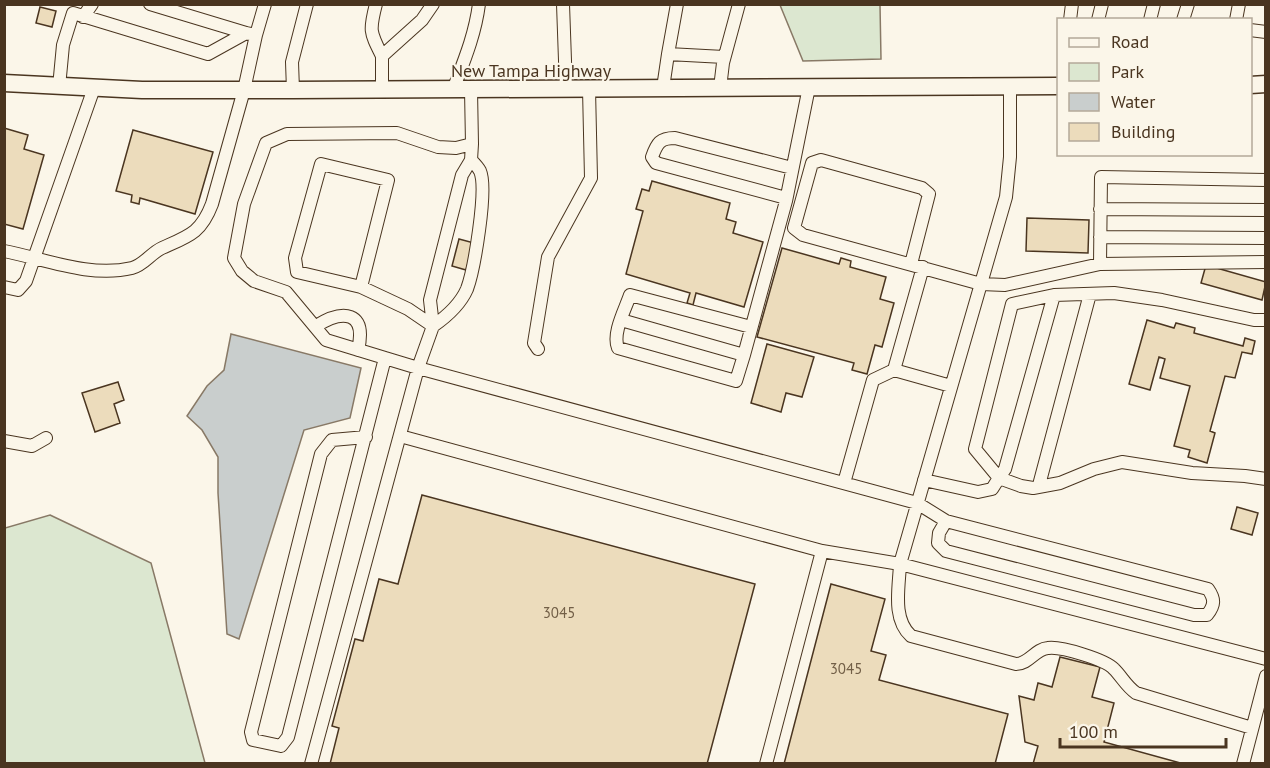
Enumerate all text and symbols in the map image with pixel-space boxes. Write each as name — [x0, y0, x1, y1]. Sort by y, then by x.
legend — [1057, 18, 1252, 156]
text: Road — [1111, 30, 1149, 53]
street label: New Tampa Highway — [451, 59, 612, 82]
text: Park — [1111, 60, 1144, 83]
text: Water — [1111, 90, 1155, 113]
text: Building — [1111, 120, 1175, 143]
house number: 3045 — [543, 603, 575, 622]
house number: 3045 — [830, 659, 862, 678]
scale bar — [1060, 711, 1226, 749]
text: 100 m — [1069, 720, 1118, 743]

